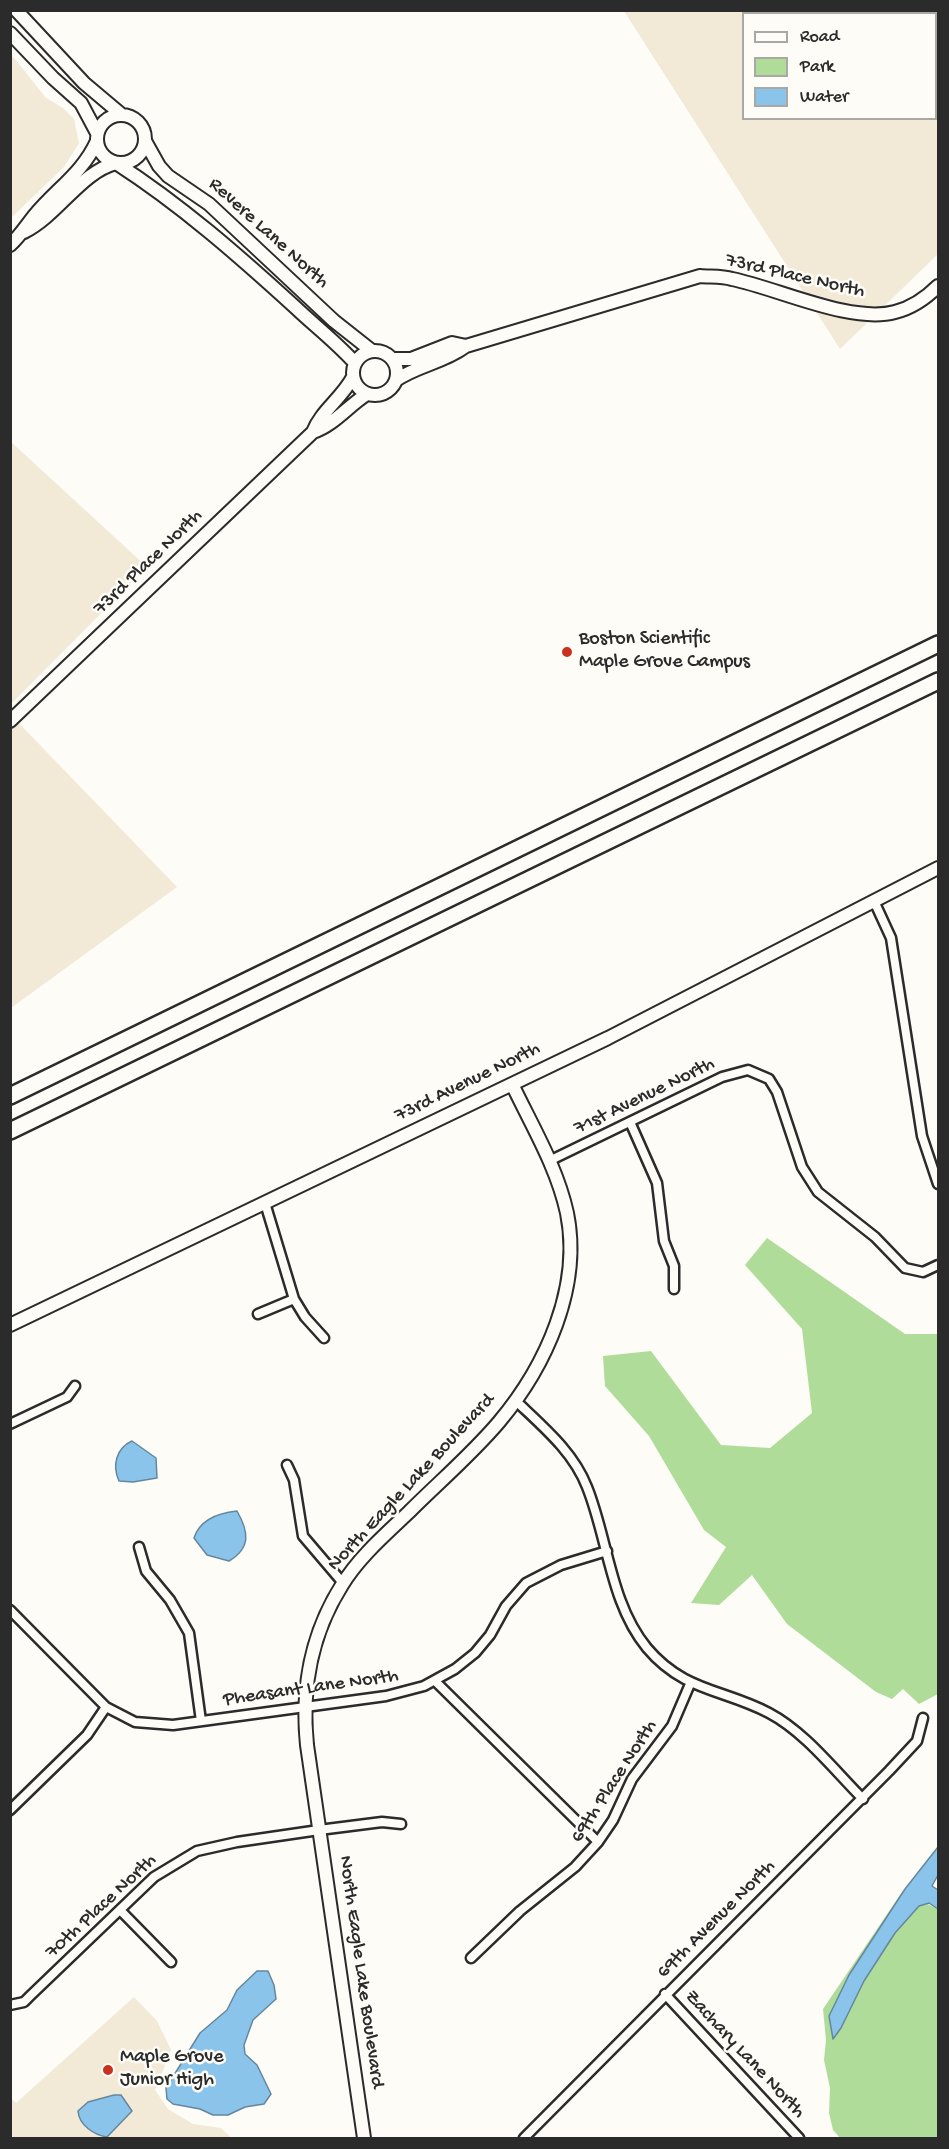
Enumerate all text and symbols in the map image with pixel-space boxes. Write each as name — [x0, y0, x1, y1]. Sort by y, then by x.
legend — [742, 12, 937, 120]
text: Road — [800, 27, 839, 48]
text: Park — [800, 57, 834, 78]
text: Water — [800, 87, 848, 108]
street label: Revere Lane North — [203, 173, 333, 295]
street label: 73rd Place North — [723, 249, 867, 305]
street label: 73rd Place North — [90, 505, 208, 621]
place label: Boston Scientific Maple Grove Campus — [579, 628, 750, 675]
marker: Boston Scientific Maple Grove Campus — [560, 645, 574, 659]
street label: 73rd Avenue North — [391, 1037, 545, 1129]
street label: 71st Avenue North — [571, 1053, 719, 1141]
street label: North Eagle Lake Boulevard — [323, 1389, 501, 1577]
street label: Pheasant Lane North — [222, 1665, 400, 1713]
street label: 69th Place North — [566, 1716, 664, 1848]
street label: 70th Place North — [41, 1849, 163, 1965]
street label: North Eagle Lake Boulevard — [332, 1854, 388, 2090]
street label: 69th Avenue North — [653, 1856, 781, 1984]
street label: Zachary Lane North — [678, 1986, 810, 2124]
place label: Maple Grove Junior High — [120, 2046, 224, 2093]
marker: Maple Grove Junior High — [101, 2063, 115, 2077]

